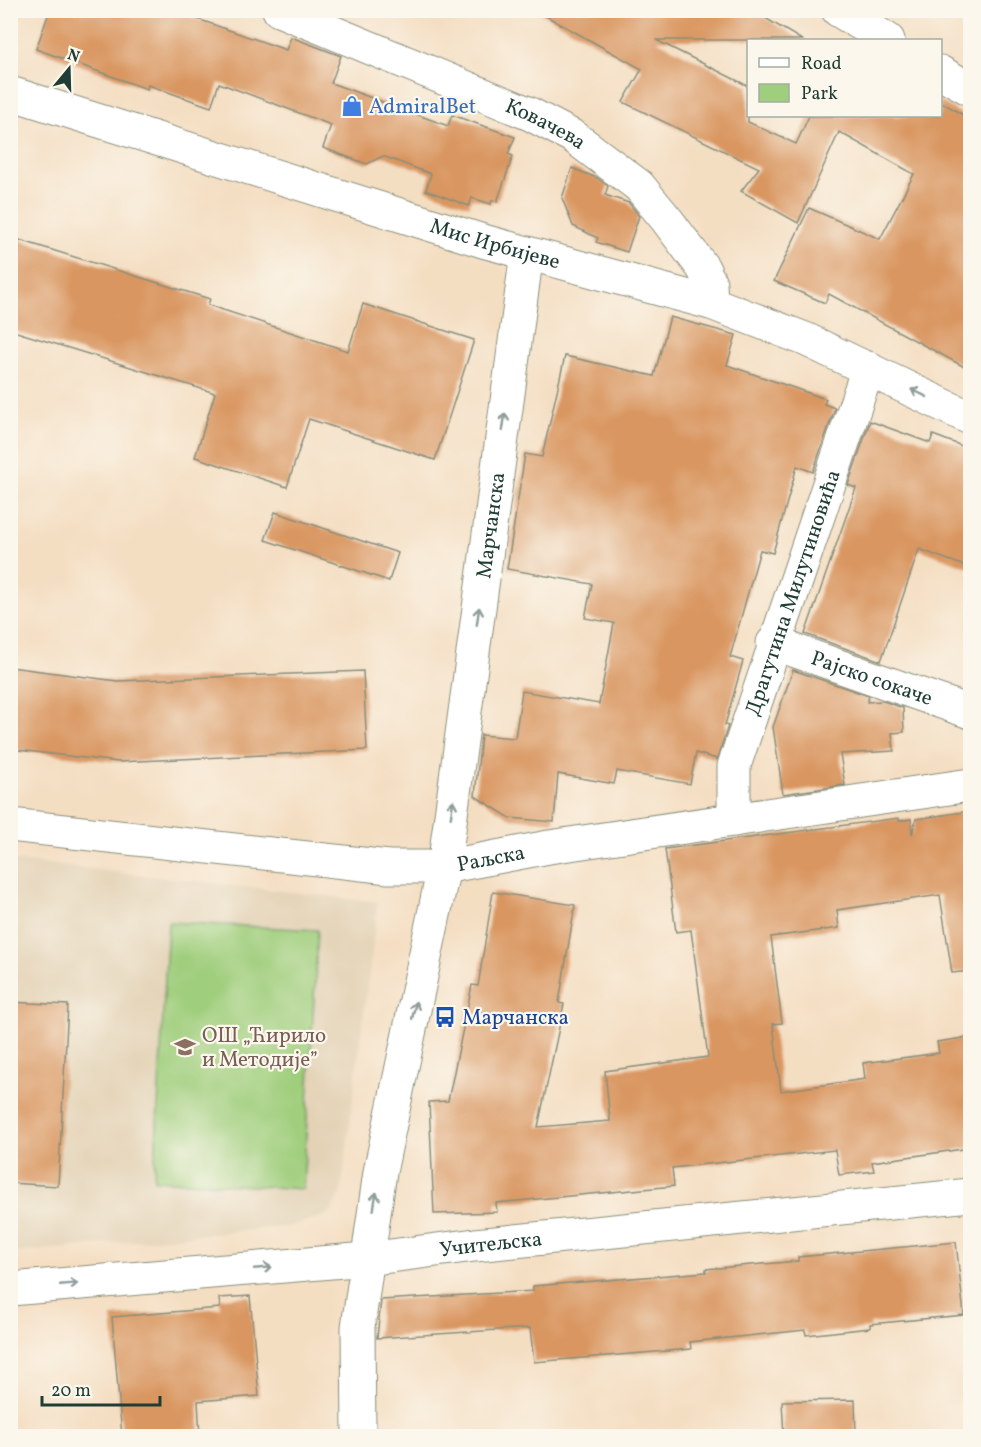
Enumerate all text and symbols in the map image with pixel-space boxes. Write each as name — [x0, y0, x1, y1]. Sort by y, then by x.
north arrow — [39, 39, 99, 99]
legend — [747, 39, 942, 117]
text: N — [64, 44, 83, 69]
text: Road — [801, 52, 842, 77]
text: Park — [801, 82, 838, 107]
street label: Ковачева — [500, 92, 592, 157]
place label: AdmiralBet — [369, 93, 476, 122]
shop icon: AdmiralBet — [340, 94, 364, 118]
street label: Мис Ирбијеве — [426, 212, 563, 277]
one-way arrow — [911, 386, 929, 398]
one-way arrow — [499, 413, 510, 433]
street label: Драгутина Милутиновића — [739, 466, 849, 720]
street label: Марчанска — [470, 471, 513, 580]
one-way arrow — [473, 606, 484, 626]
street label: Рајско сокаче — [807, 644, 936, 714]
one-way arrow — [446, 800, 457, 819]
street label: Раљска — [455, 839, 528, 880]
one-way arrow — [409, 1001, 420, 1020]
place label: Марчанска — [462, 1004, 569, 1033]
bus stop icon: Марчанска — [433, 1005, 457, 1029]
place label: ОШ „Ћирило и Методије” — [202, 1022, 326, 1075]
school or university icon: ОШ „Ћирило и Методије” — [173, 1035, 197, 1059]
one-way arrow — [370, 1192, 381, 1212]
street label: Учитељска — [438, 1225, 544, 1265]
one-way arrow — [253, 1262, 273, 1273]
one-way arrow — [58, 1279, 78, 1290]
scale bar — [42, 1369, 160, 1407]
text: 20 m — [51, 1379, 91, 1404]

